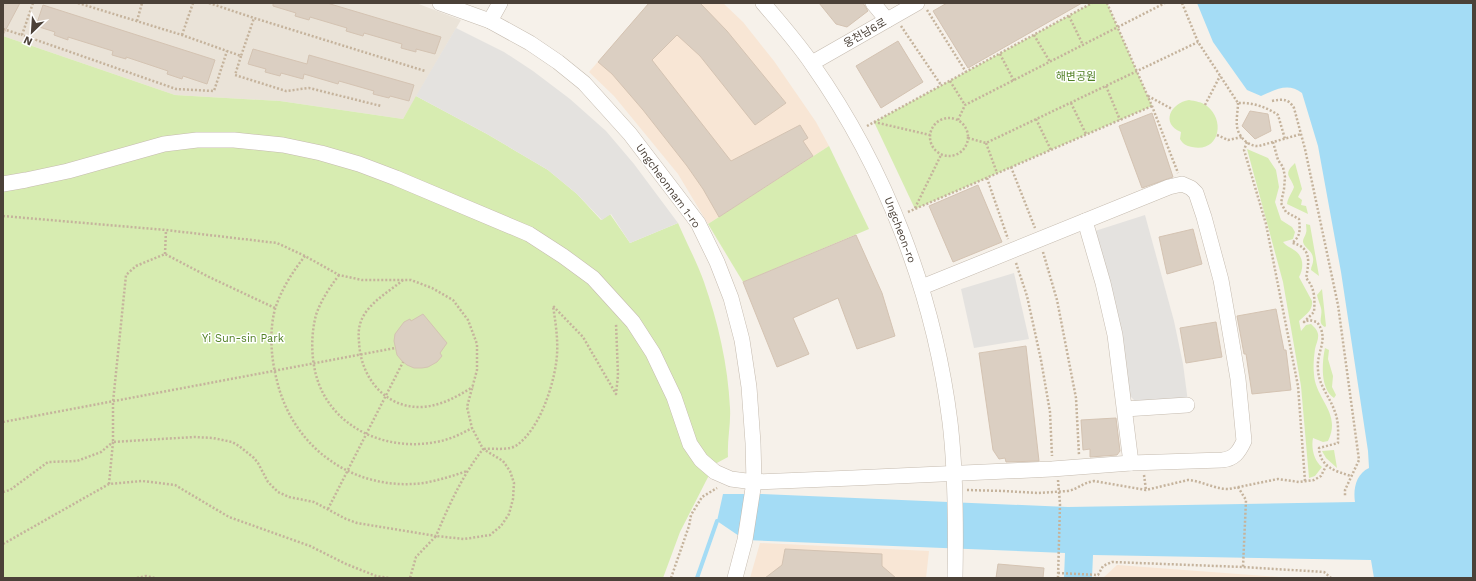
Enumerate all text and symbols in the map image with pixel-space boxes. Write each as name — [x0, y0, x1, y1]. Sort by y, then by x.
north arrow — [12, 12, 52, 52]
street label: 웅천남6로 — [841, 16, 889, 50]
text: N — [22, 33, 34, 48]
park label: 해변공원 — [1056, 70, 1096, 83]
street label: Ungcheonnam 1-ro — [633, 141, 703, 231]
street label: Ungcheon-ro — [881, 195, 919, 265]
park label: Yi Sun-sin Park — [202, 332, 284, 345]

